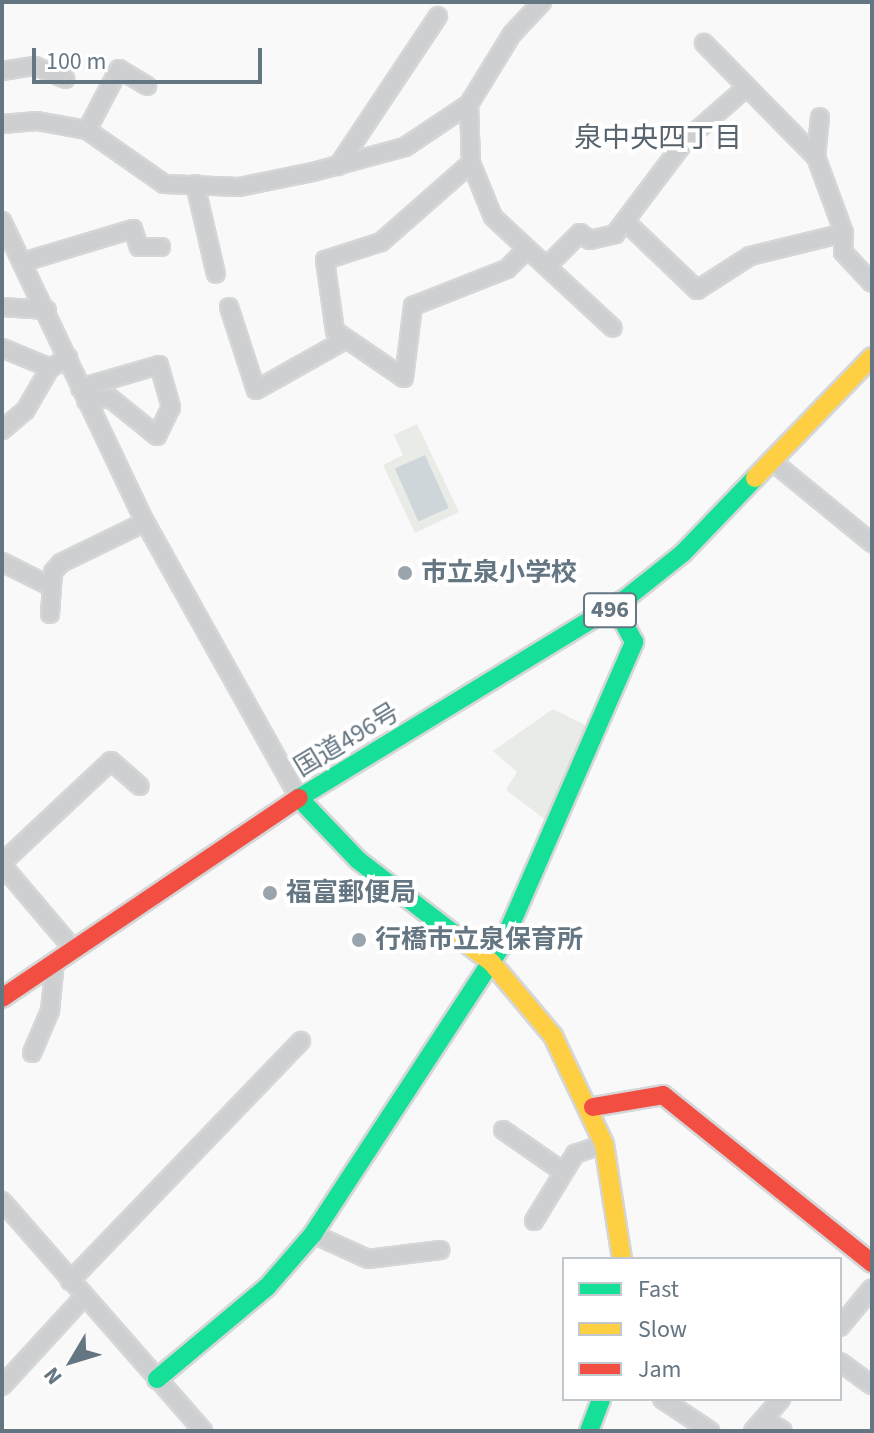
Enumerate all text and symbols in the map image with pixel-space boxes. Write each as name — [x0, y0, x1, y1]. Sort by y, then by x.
scale bar — [36, 32, 266, 82]
text: 100 m — [46, 44, 106, 79]
district label: 泉中央四丁目 — [574, 121, 742, 155]
place label: 市立泉小学校 — [421, 557, 577, 589]
marker: 市立泉小学校 — [396, 564, 414, 582]
road number: 496 — [582, 590, 638, 630]
street label: 国道496号 — [289, 697, 405, 783]
place label: 福富郵便局 — [286, 877, 416, 909]
marker: 福富郵便局 — [261, 884, 279, 902]
place label: 行橋市立泉保育所 — [375, 924, 583, 956]
marker: 行橋市立泉保育所 — [350, 931, 368, 949]
legend — [562, 1257, 842, 1401]
text: Fast — [638, 1272, 679, 1307]
text: Slow — [638, 1312, 687, 1347]
north arrow — [32, 1321, 112, 1401]
text: Jam — [638, 1352, 682, 1387]
text: N — [36, 1360, 70, 1391]

